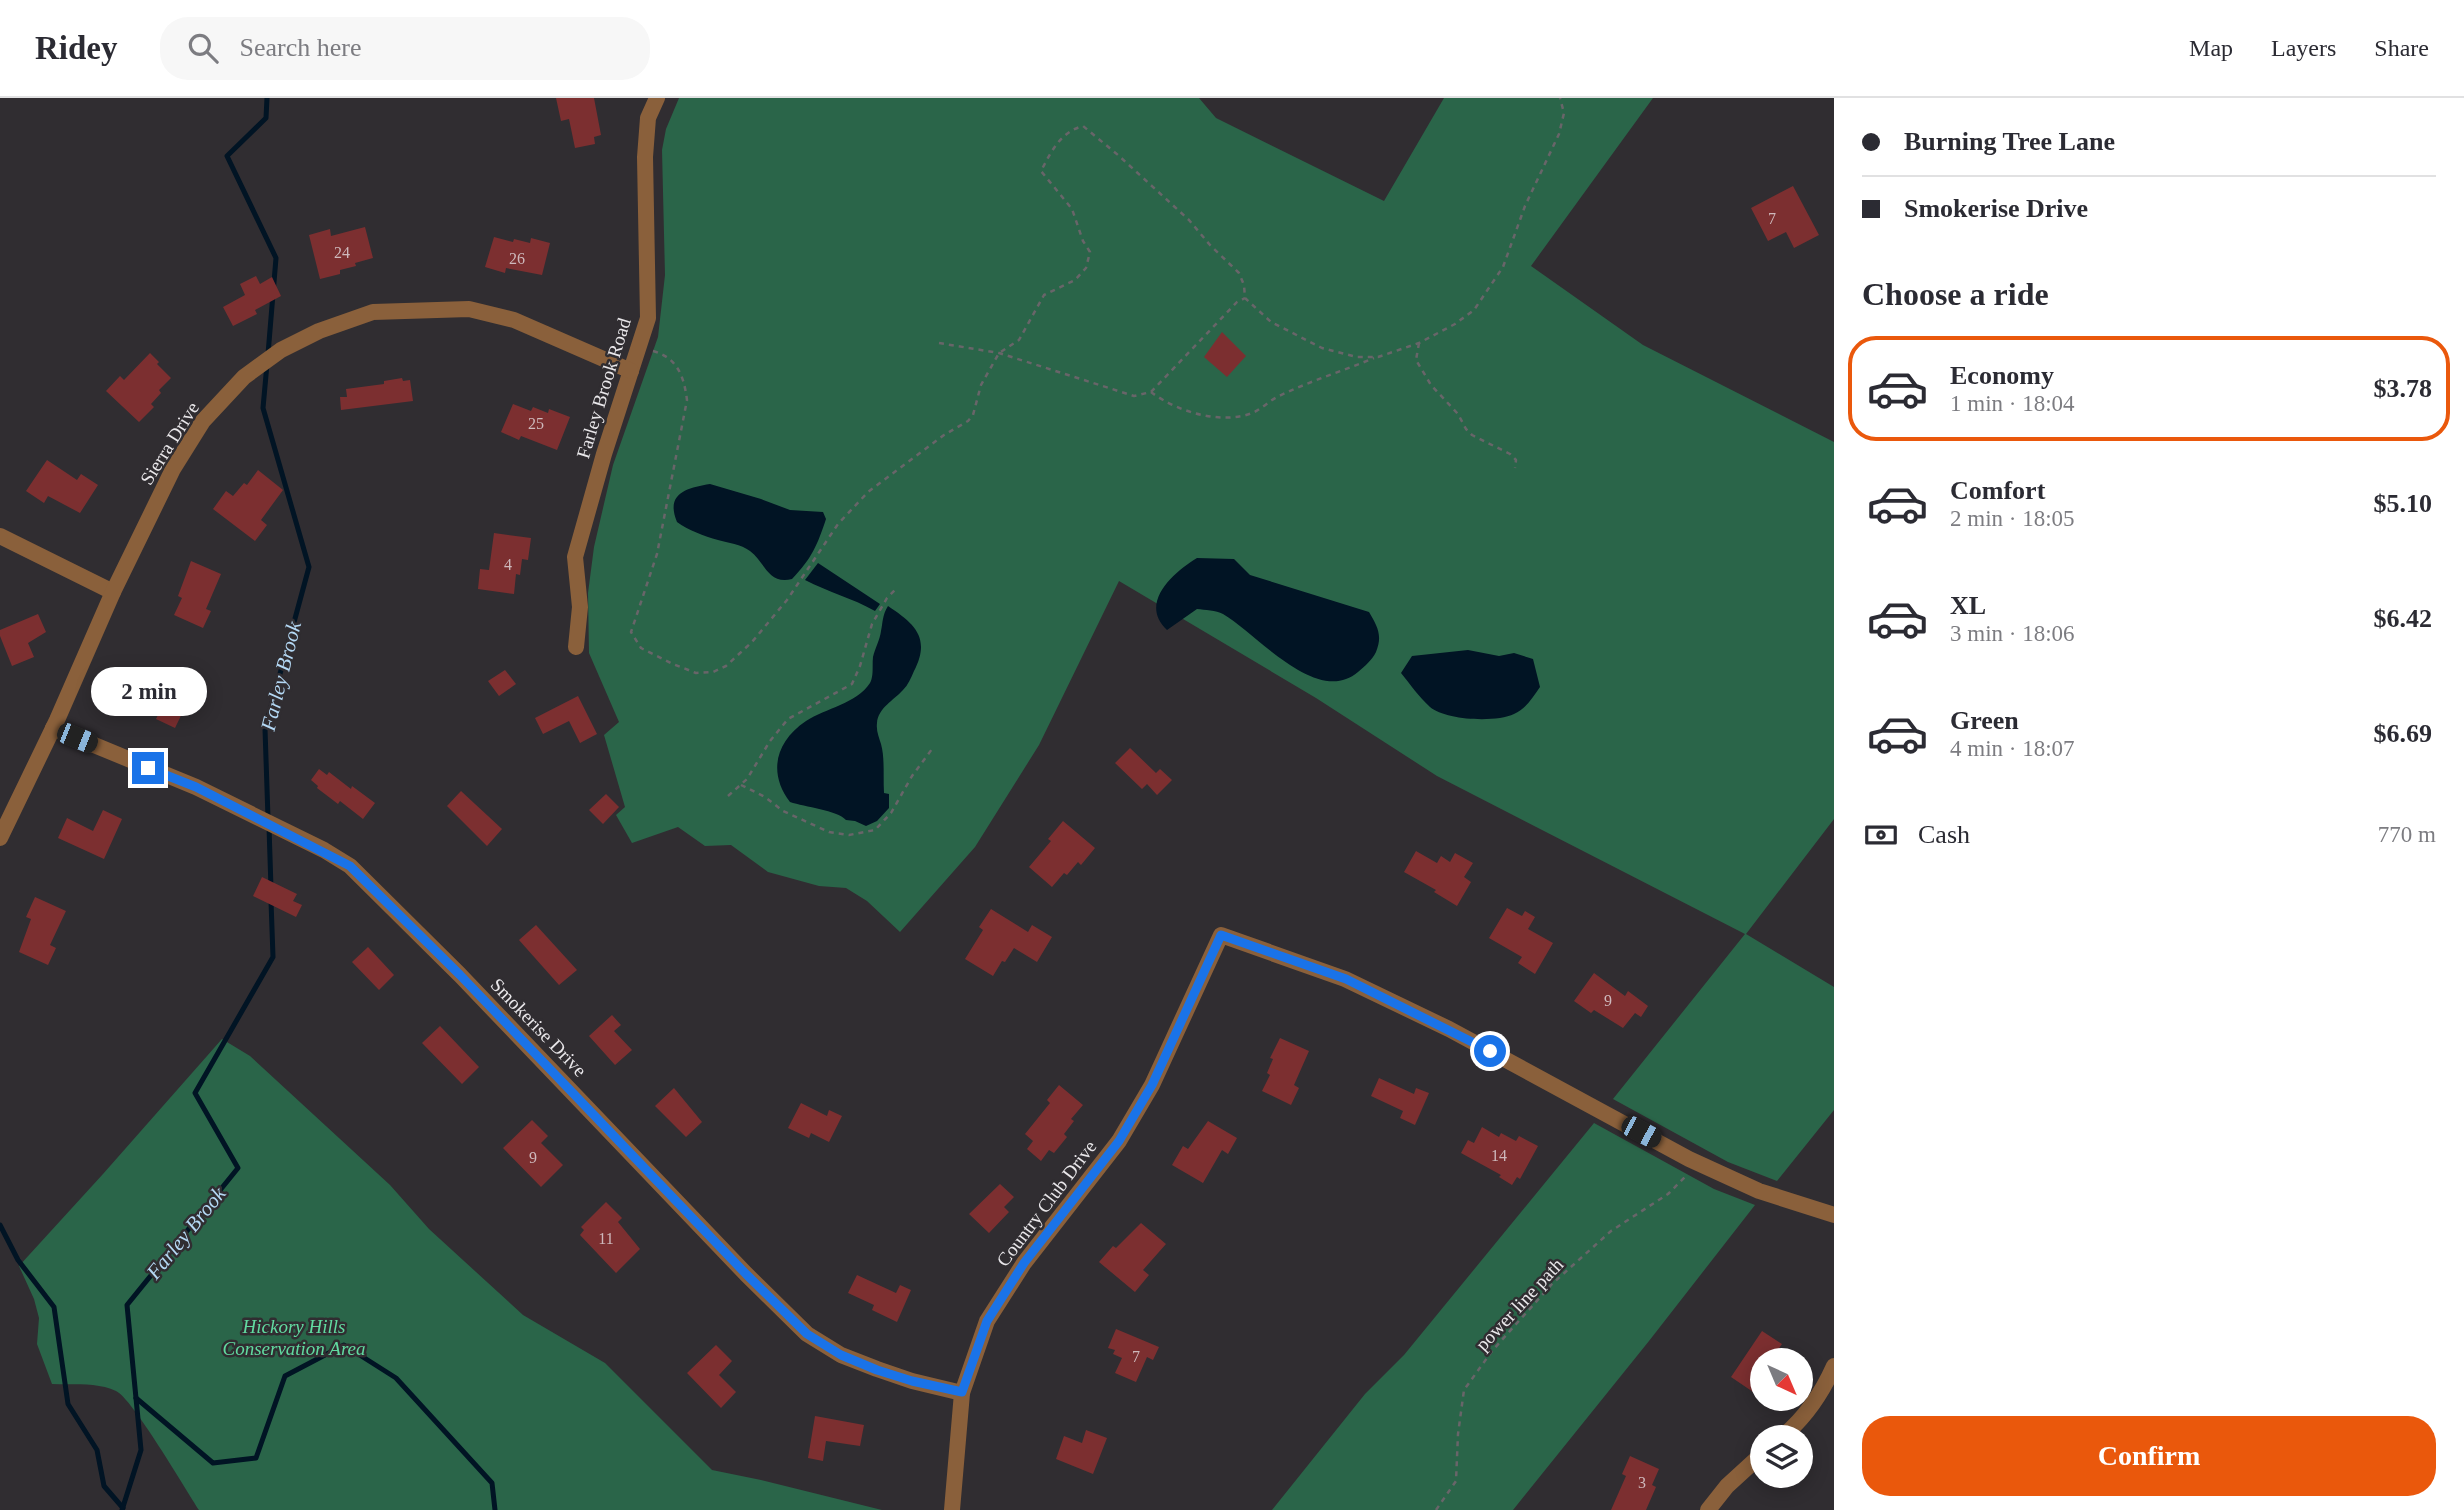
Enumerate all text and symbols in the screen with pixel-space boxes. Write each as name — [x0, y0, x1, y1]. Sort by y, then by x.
search box — [160, 17, 650, 80]
icon: search — [184, 29, 222, 67]
text: Ridey — [35, 30, 118, 66]
text: Search here — [240, 33, 361, 62]
text: Map — [2189, 35, 2233, 61]
text: Layers — [2271, 35, 2336, 61]
text: Share — [2374, 35, 2429, 61]
text: Burning Tree Lane — [1904, 127, 2115, 156]
text: Smokerise Drive — [1904, 194, 2088, 223]
house number: 7 — [1768, 210, 1776, 227]
house number: 24 — [334, 244, 350, 261]
house number: 26 — [509, 250, 525, 267]
text: Choose a ride — [1862, 276, 2049, 312]
street label: Farley Brook Road — [572, 315, 635, 461]
icon: car — [1866, 357, 1929, 420]
text: Economy — [1950, 361, 2054, 390]
text: $3.78 — [2374, 374, 2432, 403]
text: 1 min · 18:04 — [1950, 391, 2075, 416]
street label: Sierra Drive — [136, 398, 203, 488]
house number: 25 — [528, 415, 544, 432]
icon: car — [1866, 472, 1929, 535]
text: Comfort — [1950, 476, 2045, 505]
text: $5.10 — [2374, 489, 2432, 518]
text: 2 min · 18:05 — [1950, 506, 2075, 531]
house number: 4 — [504, 556, 512, 573]
icon: car — [1866, 587, 1929, 650]
text: XL — [1950, 591, 1986, 620]
text: $6.42 — [2374, 604, 2432, 633]
water label: Farley Brook — [256, 618, 306, 734]
text: 3 min · 18:06 — [1950, 621, 2075, 646]
callout: 2 min — [90, 666, 206, 716]
text: 2 min — [121, 679, 177, 704]
icon: car — [1866, 702, 1929, 765]
text: Green — [1950, 706, 2019, 735]
text: $6.69 — [2374, 719, 2432, 748]
car — [54, 720, 101, 756]
text: 4 min · 18:07 — [1950, 736, 2075, 761]
route end — [132, 752, 164, 784]
icon: cash — [1862, 816, 1900, 854]
text: Cash — [1918, 820, 1970, 849]
text: 770 m — [2378, 822, 2436, 847]
street label: Smokerise Drive — [487, 974, 591, 1081]
house number: 9 — [1604, 992, 1612, 1009]
route start — [1474, 1035, 1506, 1067]
car — [1618, 1113, 1665, 1151]
street label: Country Club Drive — [992, 1136, 1101, 1270]
house number: 14 — [1491, 1147, 1507, 1164]
house number: 9 — [529, 1149, 537, 1166]
water label: Farley Brook — [141, 1181, 231, 1285]
house number: 11 — [598, 1230, 614, 1247]
street label: power line path — [1471, 1254, 1568, 1355]
park label: Hickory Hills Conservation Area — [222, 1316, 366, 1359]
house number: 7 — [1132, 1348, 1140, 1365]
north arrow — [1750, 1348, 1813, 1410]
map controls — [1750, 1348, 1813, 1488]
button: Confirm — [1862, 1416, 2436, 1496]
button: layers — [1750, 1425, 1813, 1488]
house number: 3 — [1638, 1474, 1646, 1491]

